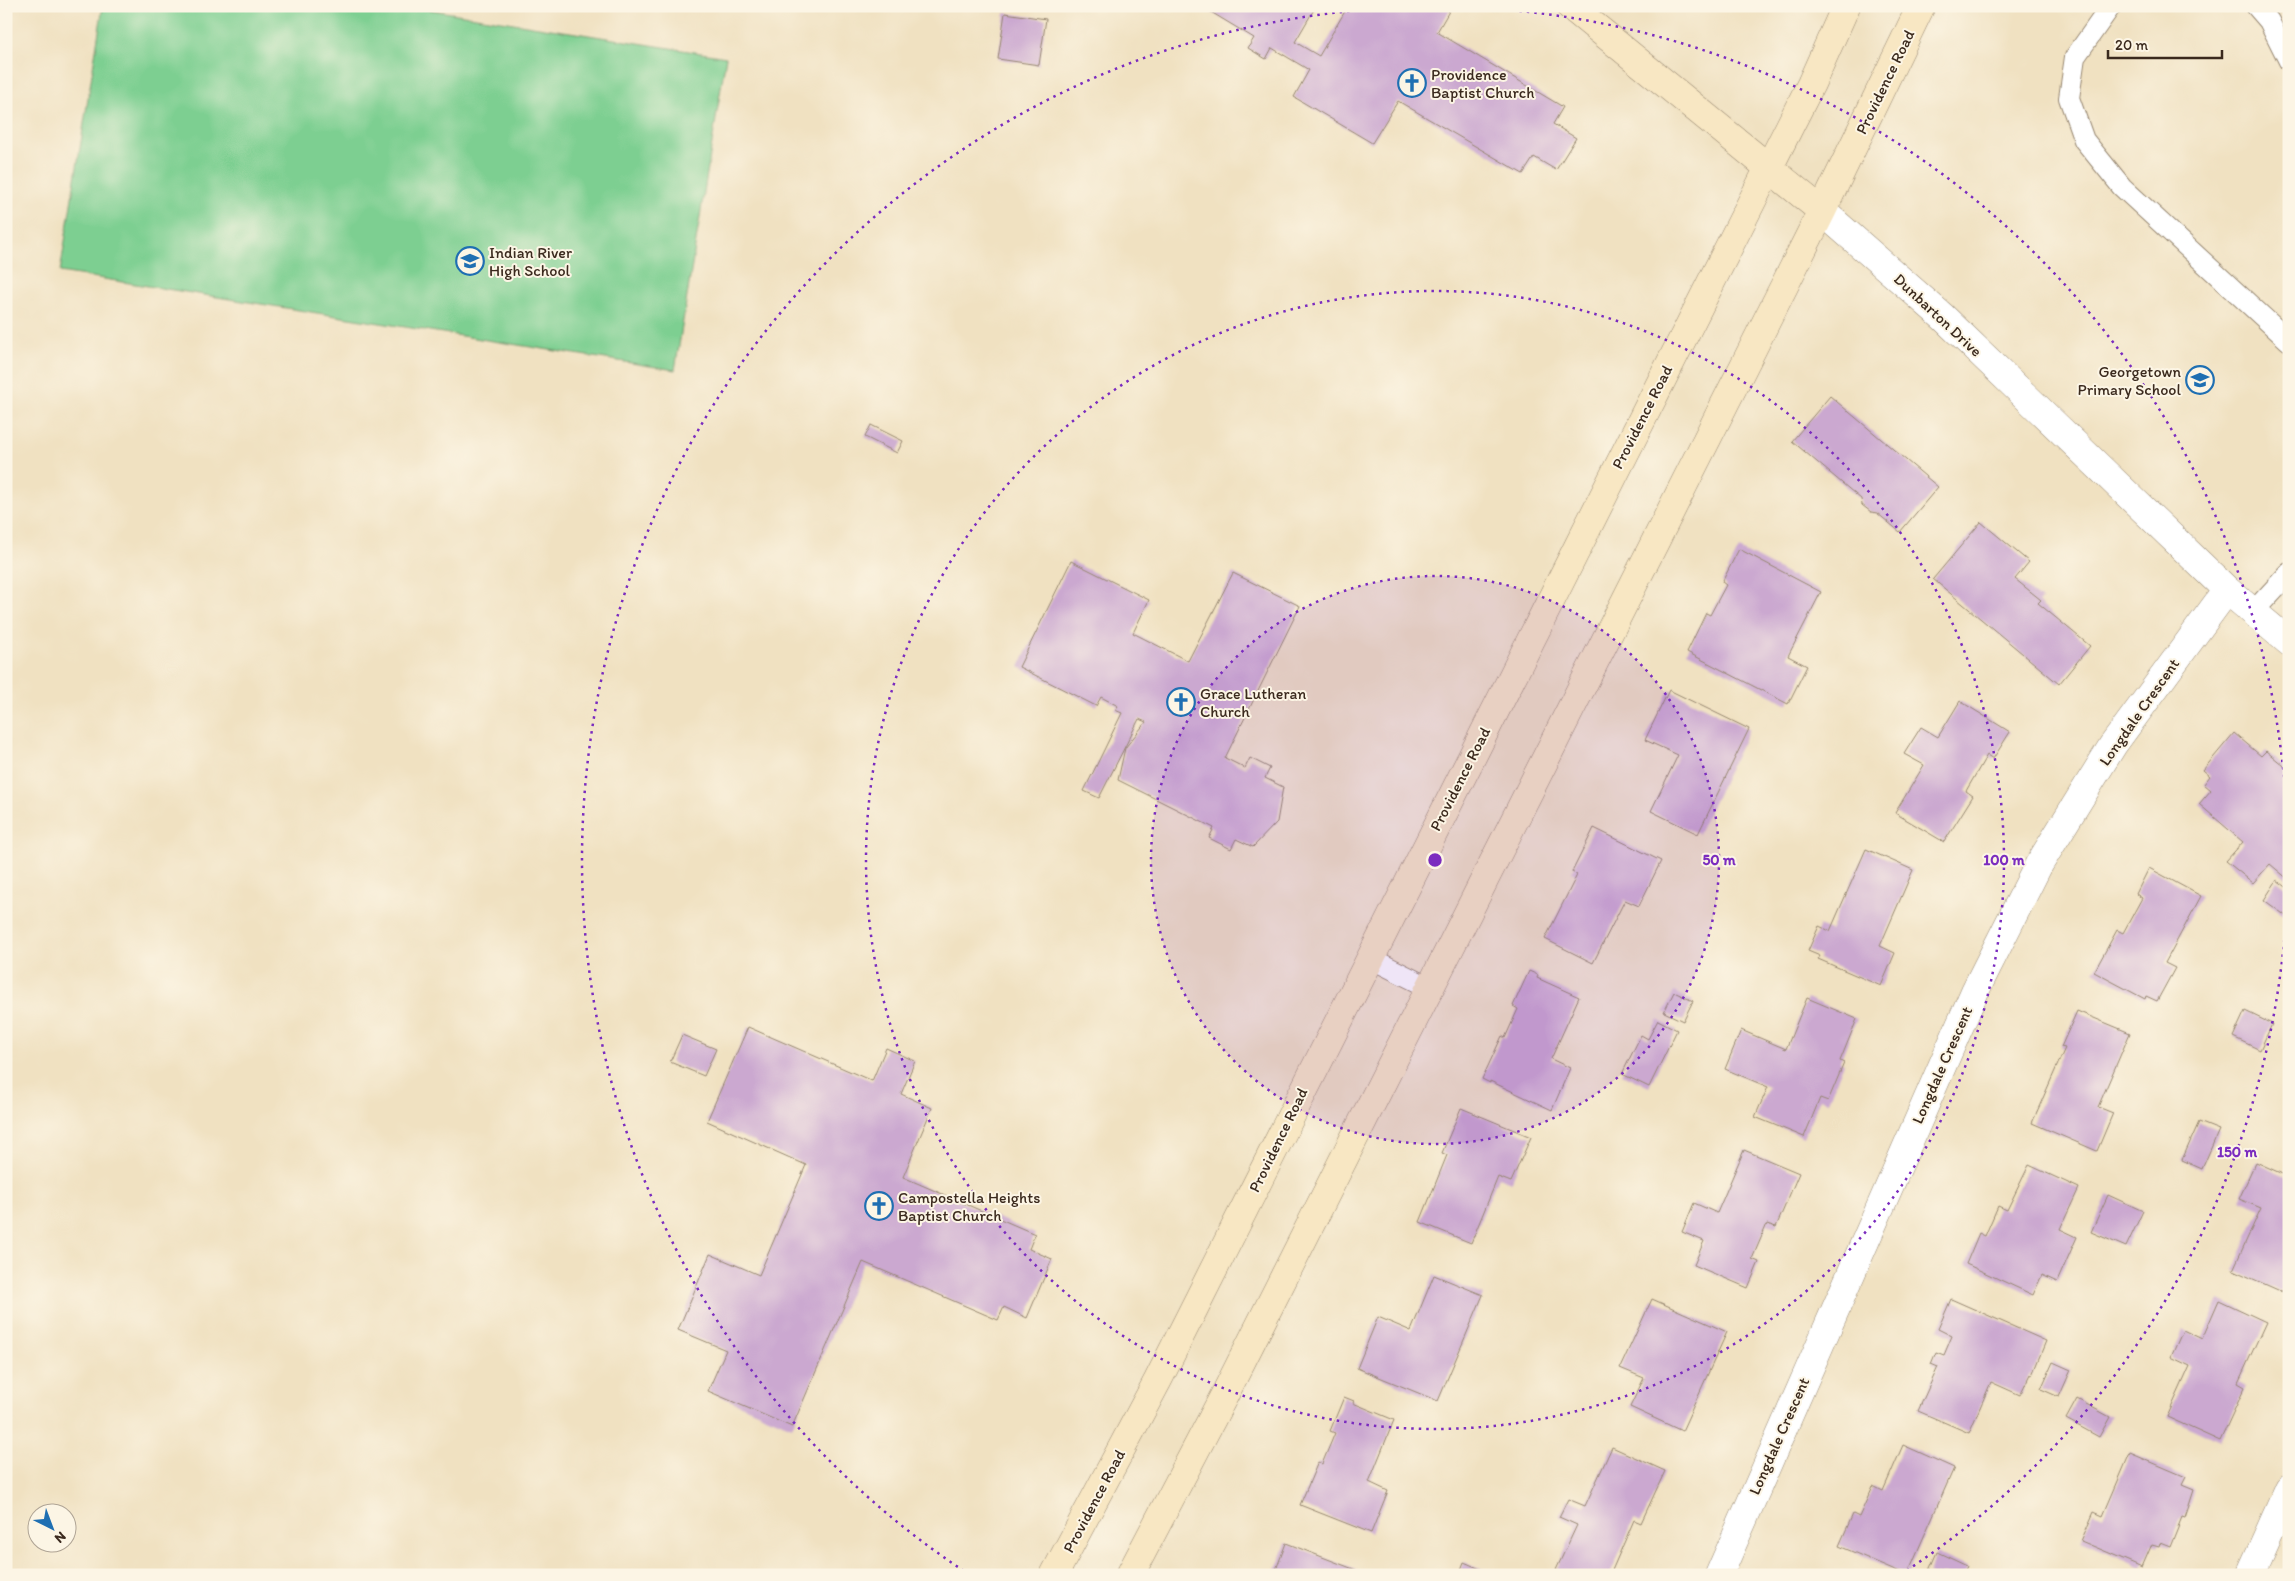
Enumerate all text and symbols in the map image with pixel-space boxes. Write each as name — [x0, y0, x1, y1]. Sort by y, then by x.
street label: Providence Road — [1851, 26, 1919, 137]
scale bar — [2108, 28, 2221, 60]
text: 20 m — [2115, 36, 2149, 54]
place label: Providence Baptist Church — [1431, 65, 1534, 102]
church icon: Providence Baptist Church — [1397, 68, 1427, 98]
place label: Indian River High School — [489, 243, 572, 280]
school or university icon: Indian River High School — [455, 246, 485, 276]
street label: Dunbarton Drive — [1890, 269, 1986, 361]
street label: Providence Road — [1608, 362, 1676, 472]
place label: Georgetown Primary School — [2078, 362, 2181, 399]
school or university icon: Georgetown Primary School — [2185, 365, 2215, 395]
street label: Longdale Crescent — [2095, 655, 2183, 769]
place label: Grace Lutheran Church — [1200, 684, 1306, 721]
church icon: Grace Lutheran Church — [1166, 687, 1196, 717]
street label: Providence Road — [1426, 724, 1494, 834]
centre of rings — [1426, 851, 1444, 869]
text: 50 m — [1702, 851, 1736, 869]
text: 100 m — [1983, 851, 2025, 869]
street label: Longdale Crescent — [1908, 1003, 1976, 1127]
street label: Providence Road — [1244, 1084, 1312, 1195]
text: 150 m — [2217, 1143, 2257, 1161]
place label: Campostella Heights Baptist Church — [898, 1188, 1040, 1225]
church icon: Campostella Heights Baptist Church — [864, 1191, 894, 1221]
street label: Longdale Crescent — [1745, 1374, 1813, 1498]
street label: Providence Road — [1059, 1446, 1129, 1556]
north arrow — [28, 1504, 78, 1554]
text: N — [51, 1528, 70, 1547]

